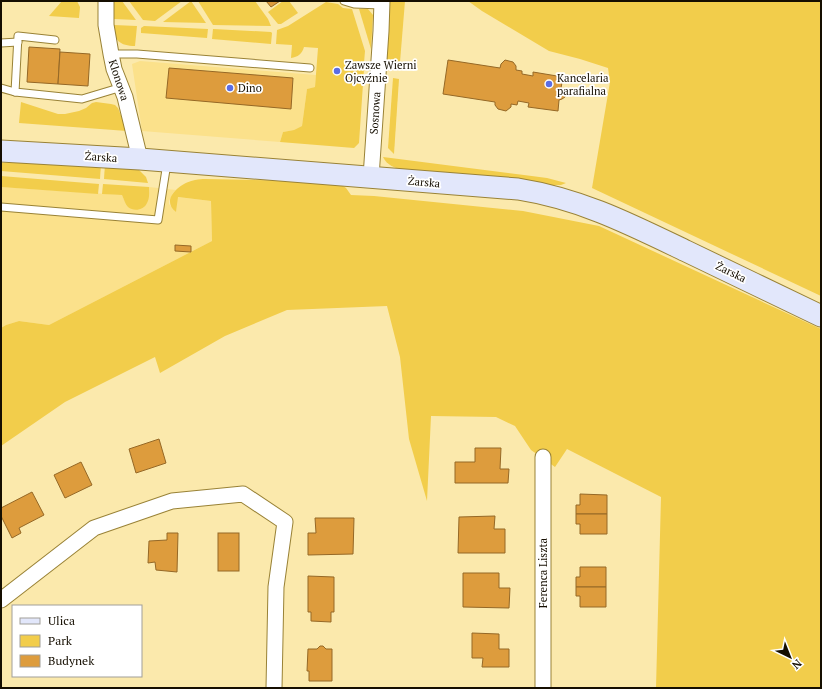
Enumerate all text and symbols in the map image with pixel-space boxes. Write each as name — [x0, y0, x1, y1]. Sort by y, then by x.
street label: Klonowa — [106, 58, 132, 103]
place label: Zawsze Wierni Ojcyźnie — [345, 58, 417, 85]
marker: Zawsze Wierni Ojcyźnie — [332, 66, 342, 76]
place label: Kancelaria parafialna — [557, 71, 609, 98]
marker: Kancelaria parafialna — [544, 79, 554, 89]
place label: Dino — [238, 81, 262, 95]
marker: Dino — [225, 83, 235, 93]
street label: Sosnowa — [367, 91, 384, 135]
street label: Żarska — [84, 149, 118, 165]
street label: Żarska — [407, 174, 441, 190]
street label: Żarska — [713, 259, 749, 286]
street label: Ferenca Liszta — [536, 537, 550, 608]
legend — [12, 605, 142, 677]
text: Ulica — [48, 613, 75, 628]
text: Park — [48, 633, 73, 648]
north arrow — [770, 637, 810, 677]
text: Budynek — [48, 653, 95, 668]
text: N — [789, 656, 805, 673]

